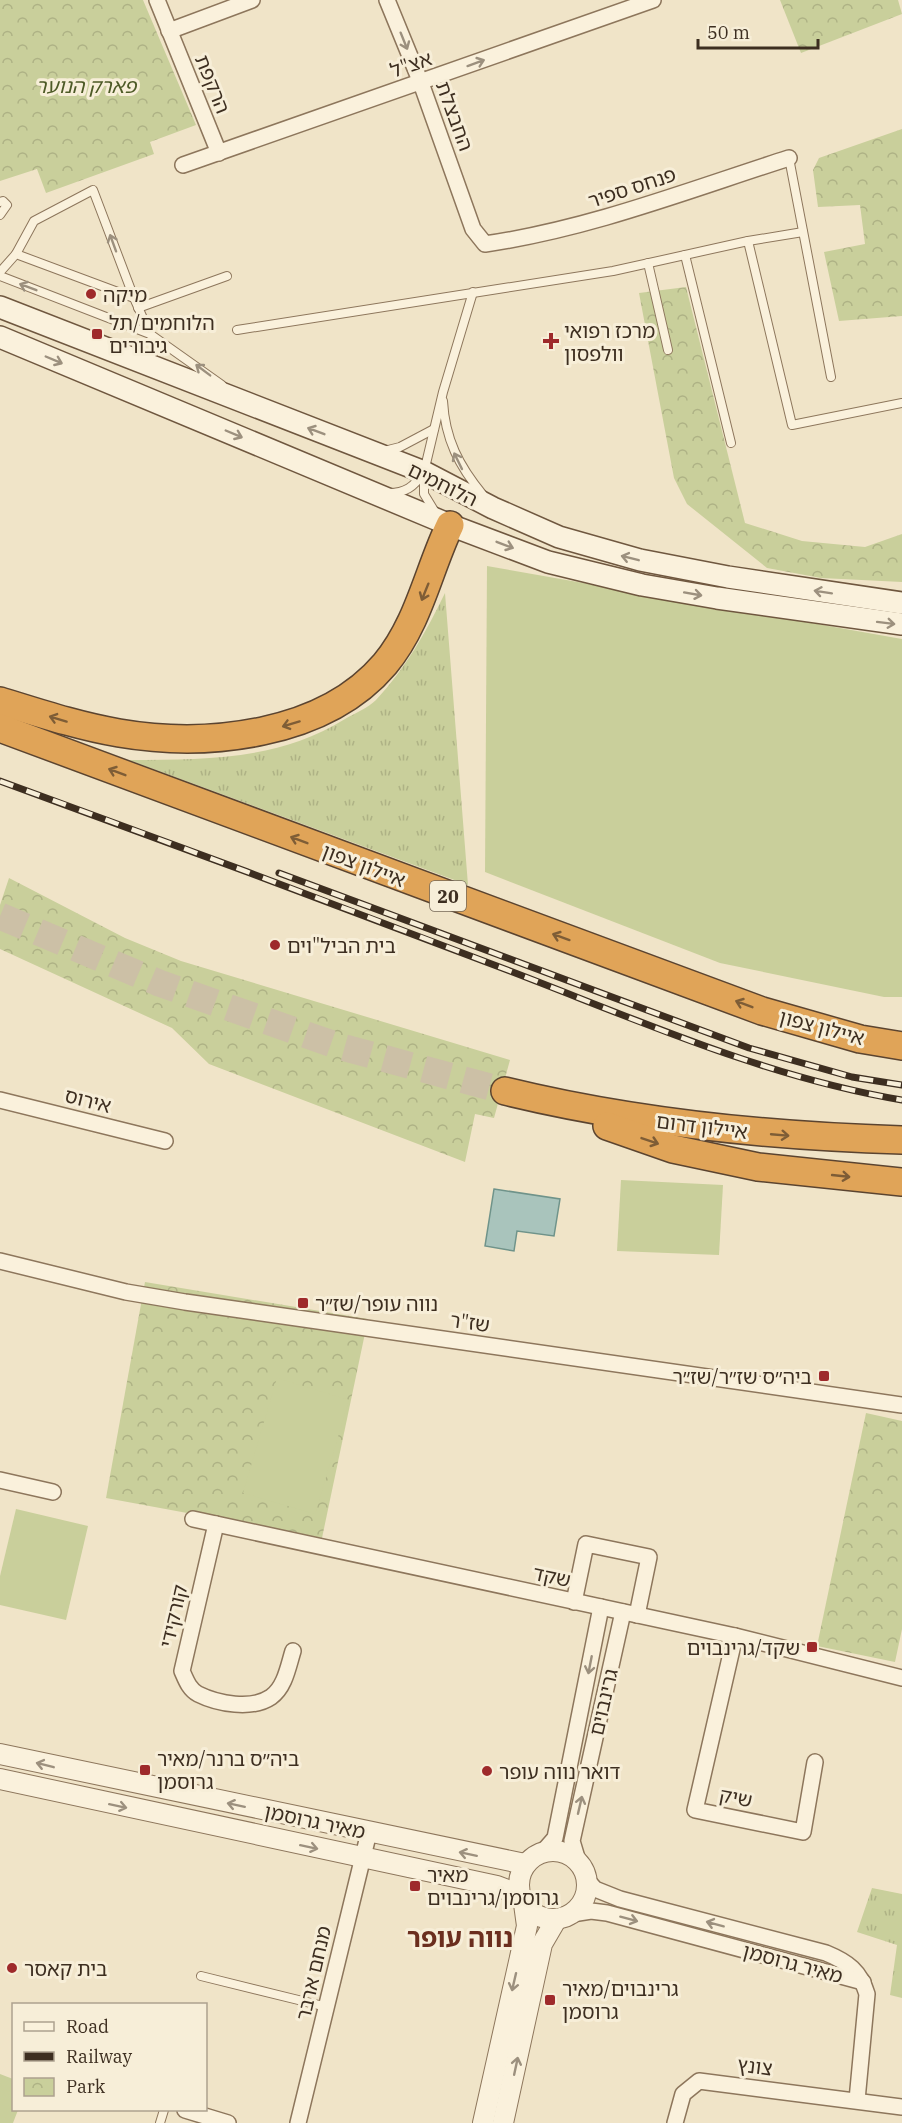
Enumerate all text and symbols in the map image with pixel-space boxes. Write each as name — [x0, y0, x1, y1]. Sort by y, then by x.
scale bar — [698, 12, 818, 50]
text: 50 m — [707, 21, 750, 44]
one-way arrow — [399, 32, 410, 50]
street label: אצ"ל — [387, 44, 435, 84]
street label: הרקפת — [189, 51, 237, 117]
one-way arrow — [466, 57, 485, 68]
park label: פארק הנוער — [36, 72, 138, 99]
street label: החבצלת — [430, 77, 480, 155]
street label: פנחס ספיר — [585, 160, 679, 214]
one-way arrow — [106, 234, 117, 253]
one-way arrow — [19, 280, 38, 291]
place label: מיקה — [103, 281, 147, 308]
marker: מיקה — [84, 287, 98, 301]
place label: הלוחמים/תל גיבורים — [109, 309, 215, 359]
place label: מרכז רפואי וולפסון — [564, 317, 655, 367]
marker: הלוחמים/תל גיבורים — [90, 327, 104, 341]
marker: מרכז רפואי וולפסון — [542, 332, 560, 350]
one-way arrow — [44, 355, 63, 366]
one-way arrow — [195, 364, 211, 377]
one-way arrow — [307, 425, 326, 436]
one-way arrow — [224, 429, 243, 440]
one-way arrow — [452, 453, 464, 471]
street label: הלוחמים — [404, 456, 482, 512]
one-way arrow — [495, 541, 514, 552]
one-way arrow — [620, 551, 639, 563]
one-way arrow — [419, 582, 430, 601]
one-way arrow — [814, 586, 834, 597]
one-way arrow — [683, 589, 703, 600]
one-way arrow — [876, 617, 896, 628]
one-way arrow — [48, 713, 67, 724]
one-way arrow — [282, 719, 301, 730]
one-way arrow — [108, 765, 127, 776]
one-way arrow — [291, 834, 309, 845]
street label: איילון צפון — [319, 837, 409, 893]
road number: 20 — [430, 881, 466, 911]
one-way arrow — [552, 930, 571, 941]
place label: בית הביל"וים — [287, 932, 396, 959]
marker: בית הביל"וים — [268, 938, 282, 952]
one-way arrow — [735, 998, 754, 1009]
street label: איילון צפון — [777, 1003, 867, 1051]
street label: אירוס — [62, 1081, 114, 1119]
street label: איילון דרום — [655, 1107, 749, 1145]
one-way arrow — [770, 1129, 790, 1140]
one-way arrow — [640, 1136, 659, 1147]
one-way arrow — [830, 1171, 850, 1182]
place label: נווה עופר/שז״ר — [315, 1290, 438, 1317]
marker: נווה עופר/שז״ר — [296, 1296, 310, 1310]
street label: שז"ר — [448, 1306, 492, 1338]
place label: ביה״ס שז״ר/שז״ר — [672, 1363, 812, 1390]
marker: ביה״ס שז״ר/שז״ר — [817, 1369, 831, 1383]
street label: שקד — [531, 1559, 573, 1593]
street label: קורקידי — [153, 1582, 193, 1650]
place label: שקד/גרינבוים — [687, 1634, 800, 1661]
marker: שקד/גרינבוים — [805, 1640, 819, 1654]
one-way arrow — [584, 1654, 595, 1674]
street label: גרינבוים — [582, 1665, 624, 1738]
place label: ביה״ס ברנר/מאיר גרוסמן — [157, 1745, 299, 1795]
one-way arrow — [36, 1758, 55, 1770]
place label: דואר נווה עופר — [499, 1758, 621, 1785]
marker: ביה״ס ברנר/מאיר גרוסמן — [138, 1763, 152, 1777]
marker: דואר נווה עופר — [480, 1764, 494, 1778]
street label: שיק — [717, 1781, 755, 1813]
one-way arrow — [575, 1796, 586, 1815]
street label: מאיר גרוסמן — [262, 1797, 368, 1845]
one-way arrow — [227, 1798, 246, 1810]
one-way arrow — [108, 1801, 128, 1812]
one-way arrow — [299, 1842, 318, 1853]
one-way arrow — [459, 1847, 478, 1859]
place label: מאיר גרוסמן/גרינבוים — [427, 1861, 559, 1911]
marker: מאיר גרוסמן/גרינבוים — [408, 1879, 422, 1893]
one-way arrow — [619, 1914, 638, 1925]
one-way arrow — [706, 1918, 725, 1929]
district label: נווה עופר — [407, 1920, 513, 1954]
street label: מנחם ארבר — [289, 1923, 337, 2023]
street label: מאיר גרוסמן — [740, 1937, 846, 1989]
place label: בית קאסר — [24, 1955, 108, 1982]
marker: בית קאסר — [5, 1961, 19, 1975]
one-way arrow — [508, 1973, 520, 1992]
place label: גרינבוים/מאיר גרוסמן — [562, 1975, 679, 2025]
marker: גרינבוים/מאיר גרוסמן — [543, 1993, 557, 2007]
legend — [12, 2003, 207, 2111]
text: Road — [66, 2015, 109, 2038]
text: Railway — [66, 2045, 132, 2068]
street label: צונץ — [736, 2050, 774, 2082]
one-way arrow — [510, 2057, 522, 2076]
text: Park — [66, 2075, 106, 2098]

